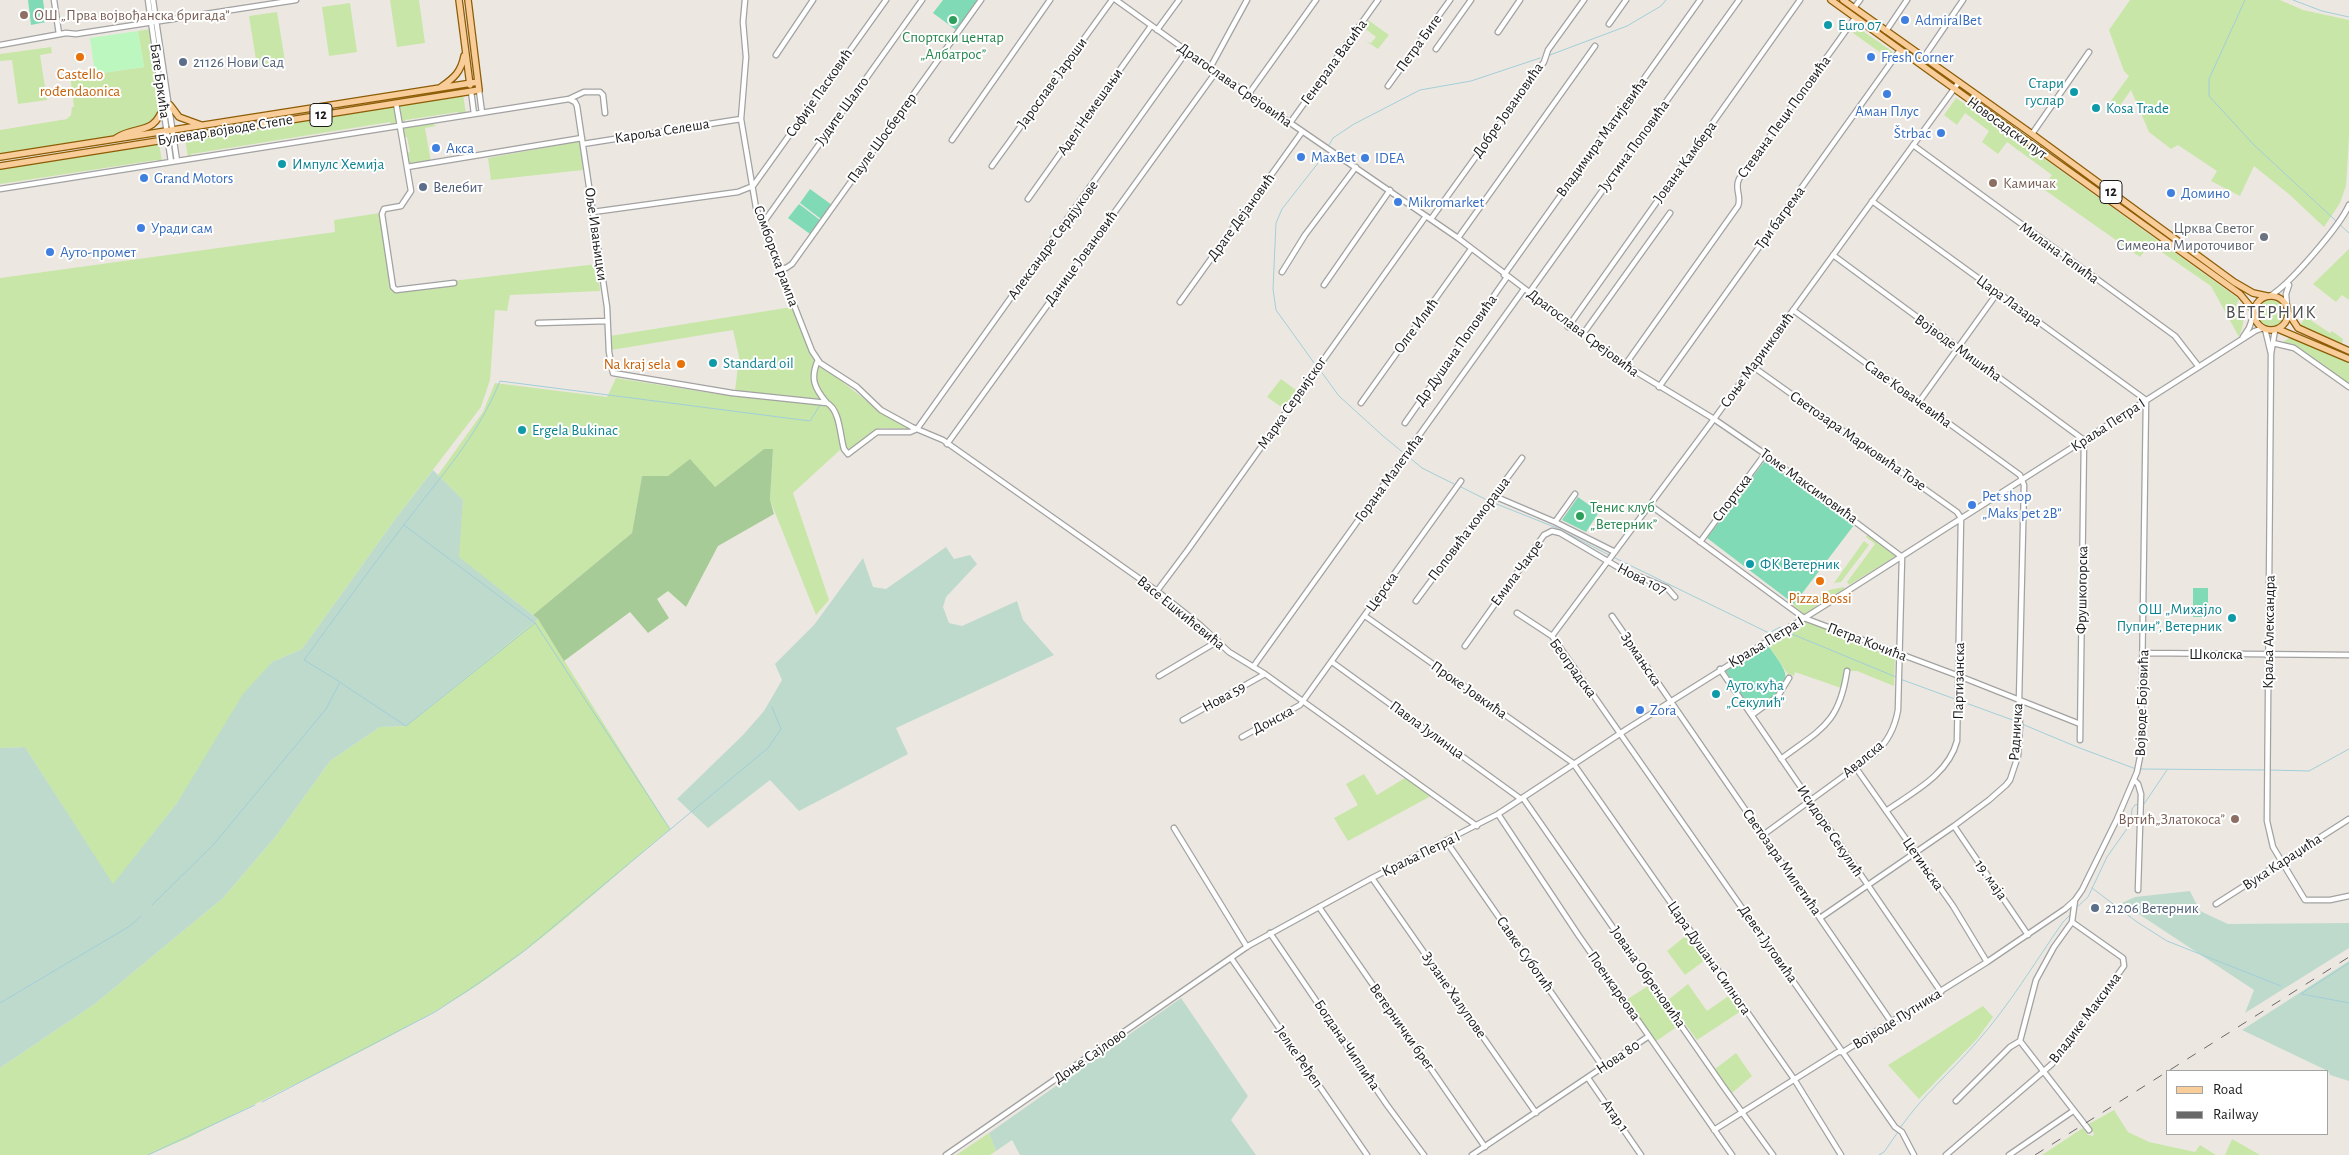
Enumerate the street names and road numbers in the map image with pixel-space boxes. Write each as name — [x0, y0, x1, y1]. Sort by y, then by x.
street label: Петра Биге — [1392, 11, 1446, 75]
street label: Генерала Васића — [1297, 16, 1371, 108]
street label: Јарославе Јароши — [1013, 34, 1091, 132]
street label: Драгослава Срејовића — [1174, 39, 1296, 131]
street label: Бате Бркића — [146, 42, 174, 120]
street label: Софије Пасковић — [782, 45, 856, 141]
street label: Стевана Пеци Поповића — [1733, 52, 1835, 182]
street label: Добре Јовановића — [1469, 59, 1547, 161]
street label: Адел Немешањи — [1053, 65, 1127, 159]
street label: Јудите Шалго — [811, 73, 873, 149]
street label: Владимира Матијевића — [1552, 73, 1652, 201]
street label: Пауле Шосбергер — [843, 89, 921, 187]
street label: Новосадски пут — [1963, 93, 2051, 163]
street label: Јустина Поповића — [1595, 97, 1673, 195]
road number: 12 — [310, 104, 332, 126]
street label: Булевар војводе Степе — [156, 110, 294, 150]
street label: Кароља Селеша — [613, 115, 711, 147]
street label: Јована Камбера — [1649, 118, 1721, 206]
street label: Драге Дејановић — [1203, 170, 1279, 264]
street label: Александре Сердјукове — [1004, 177, 1102, 303]
road number: 12 — [2100, 180, 2122, 203]
street label: Три багрема — [1751, 183, 1809, 253]
street label: Оље Ивањицки — [581, 186, 611, 282]
street label: Сомборска рампа — [749, 203, 803, 309]
street label: Данице Јовановић — [1040, 207, 1122, 309]
street label: Милана Тепића — [2016, 218, 2102, 288]
street label: Цара Лазара — [1973, 271, 2045, 331]
street label: Драгослава Срејовића — [1523, 285, 1643, 381]
street label: Др Душана Поповића — [1411, 291, 1501, 409]
street label: Олге Илић — [1390, 295, 1442, 357]
street label: Соње Маринковић — [1716, 309, 1798, 411]
street label: Војводе Мишића — [1911, 310, 2005, 386]
street label: Марка Сервијског — [1253, 353, 1331, 453]
street label: Саве Ковачевића — [1861, 356, 1955, 432]
street label: Светозара Марковића Тозе — [1786, 387, 1930, 495]
street label: Краља Петра I — [2067, 394, 2149, 456]
street label: Горана Малетића — [1351, 430, 1427, 526]
street label: Томе Максимовића — [1756, 444, 1862, 528]
street label: Спортска — [1708, 470, 1756, 526]
street label: Поповића комораша — [1424, 473, 1514, 585]
street label: Емила Чакре — [1487, 536, 1547, 610]
street label: Фрушкогорска — [2072, 546, 2092, 634]
street label: Нова 107 — [1614, 559, 1670, 599]
street label: Церска — [1362, 569, 1402, 615]
street label: Васе Ешкићевића — [1133, 572, 1229, 654]
street label: Краља Александра — [2259, 575, 2279, 689]
street label: Краља Петра I — [1725, 612, 1807, 672]
street label: Петра Кочића — [1825, 619, 1909, 665]
street label: Зрмањска — [1616, 629, 1666, 689]
street label: Београдска — [1545, 635, 1601, 701]
street label: Партизанска — [1949, 642, 1969, 720]
street label: Школска — [2189, 645, 2243, 663]
street label: Војводе Бојовића — [2131, 649, 2153, 757]
street label: Проке Јовкића — [1427, 657, 1511, 723]
street label: Нова 59 — [1199, 678, 1249, 716]
street label: Павла Јулинца — [1386, 697, 1468, 763]
street label: Донска — [1249, 702, 1297, 738]
street label: Радничка — [2005, 702, 2027, 762]
street label: Авалска — [1839, 736, 1887, 782]
street label: Исидоре Секулић — [1793, 782, 1867, 880]
street label: Светозара Милетића — [1738, 805, 1826, 919]
street label: Краља Петра I — [1379, 827, 1463, 881]
street label: Вука Караџића — [2239, 830, 2325, 894]
street label: Цетињска — [1898, 834, 1948, 894]
street label: 19. маја — [1971, 856, 2011, 904]
street label: Цара Душана Силнога — [1663, 898, 1755, 1018]
street label: Девет Југовића — [1734, 901, 1802, 987]
street label: Савке Суботић — [1492, 913, 1558, 995]
street label: Јована Обреновића — [1606, 923, 1690, 1031]
street label: Зузане Халупове — [1417, 948, 1491, 1042]
street label: Поенкареова — [1584, 948, 1644, 1024]
street label: Владике Максима — [2045, 969, 2125, 1067]
street label: Ветернички брег — [1365, 980, 1439, 1074]
street label: Војводе Путника — [1849, 985, 1945, 1053]
street label: Богдана Чиплића — [1310, 996, 1384, 1094]
street label: Јелке Ређеп — [1271, 1023, 1327, 1091]
street label: Доње Сајлово — [1050, 1024, 1130, 1088]
street label: Нова 80 — [1593, 1036, 1643, 1078]
street label: Атар 1 — [1597, 1096, 1633, 1136]

